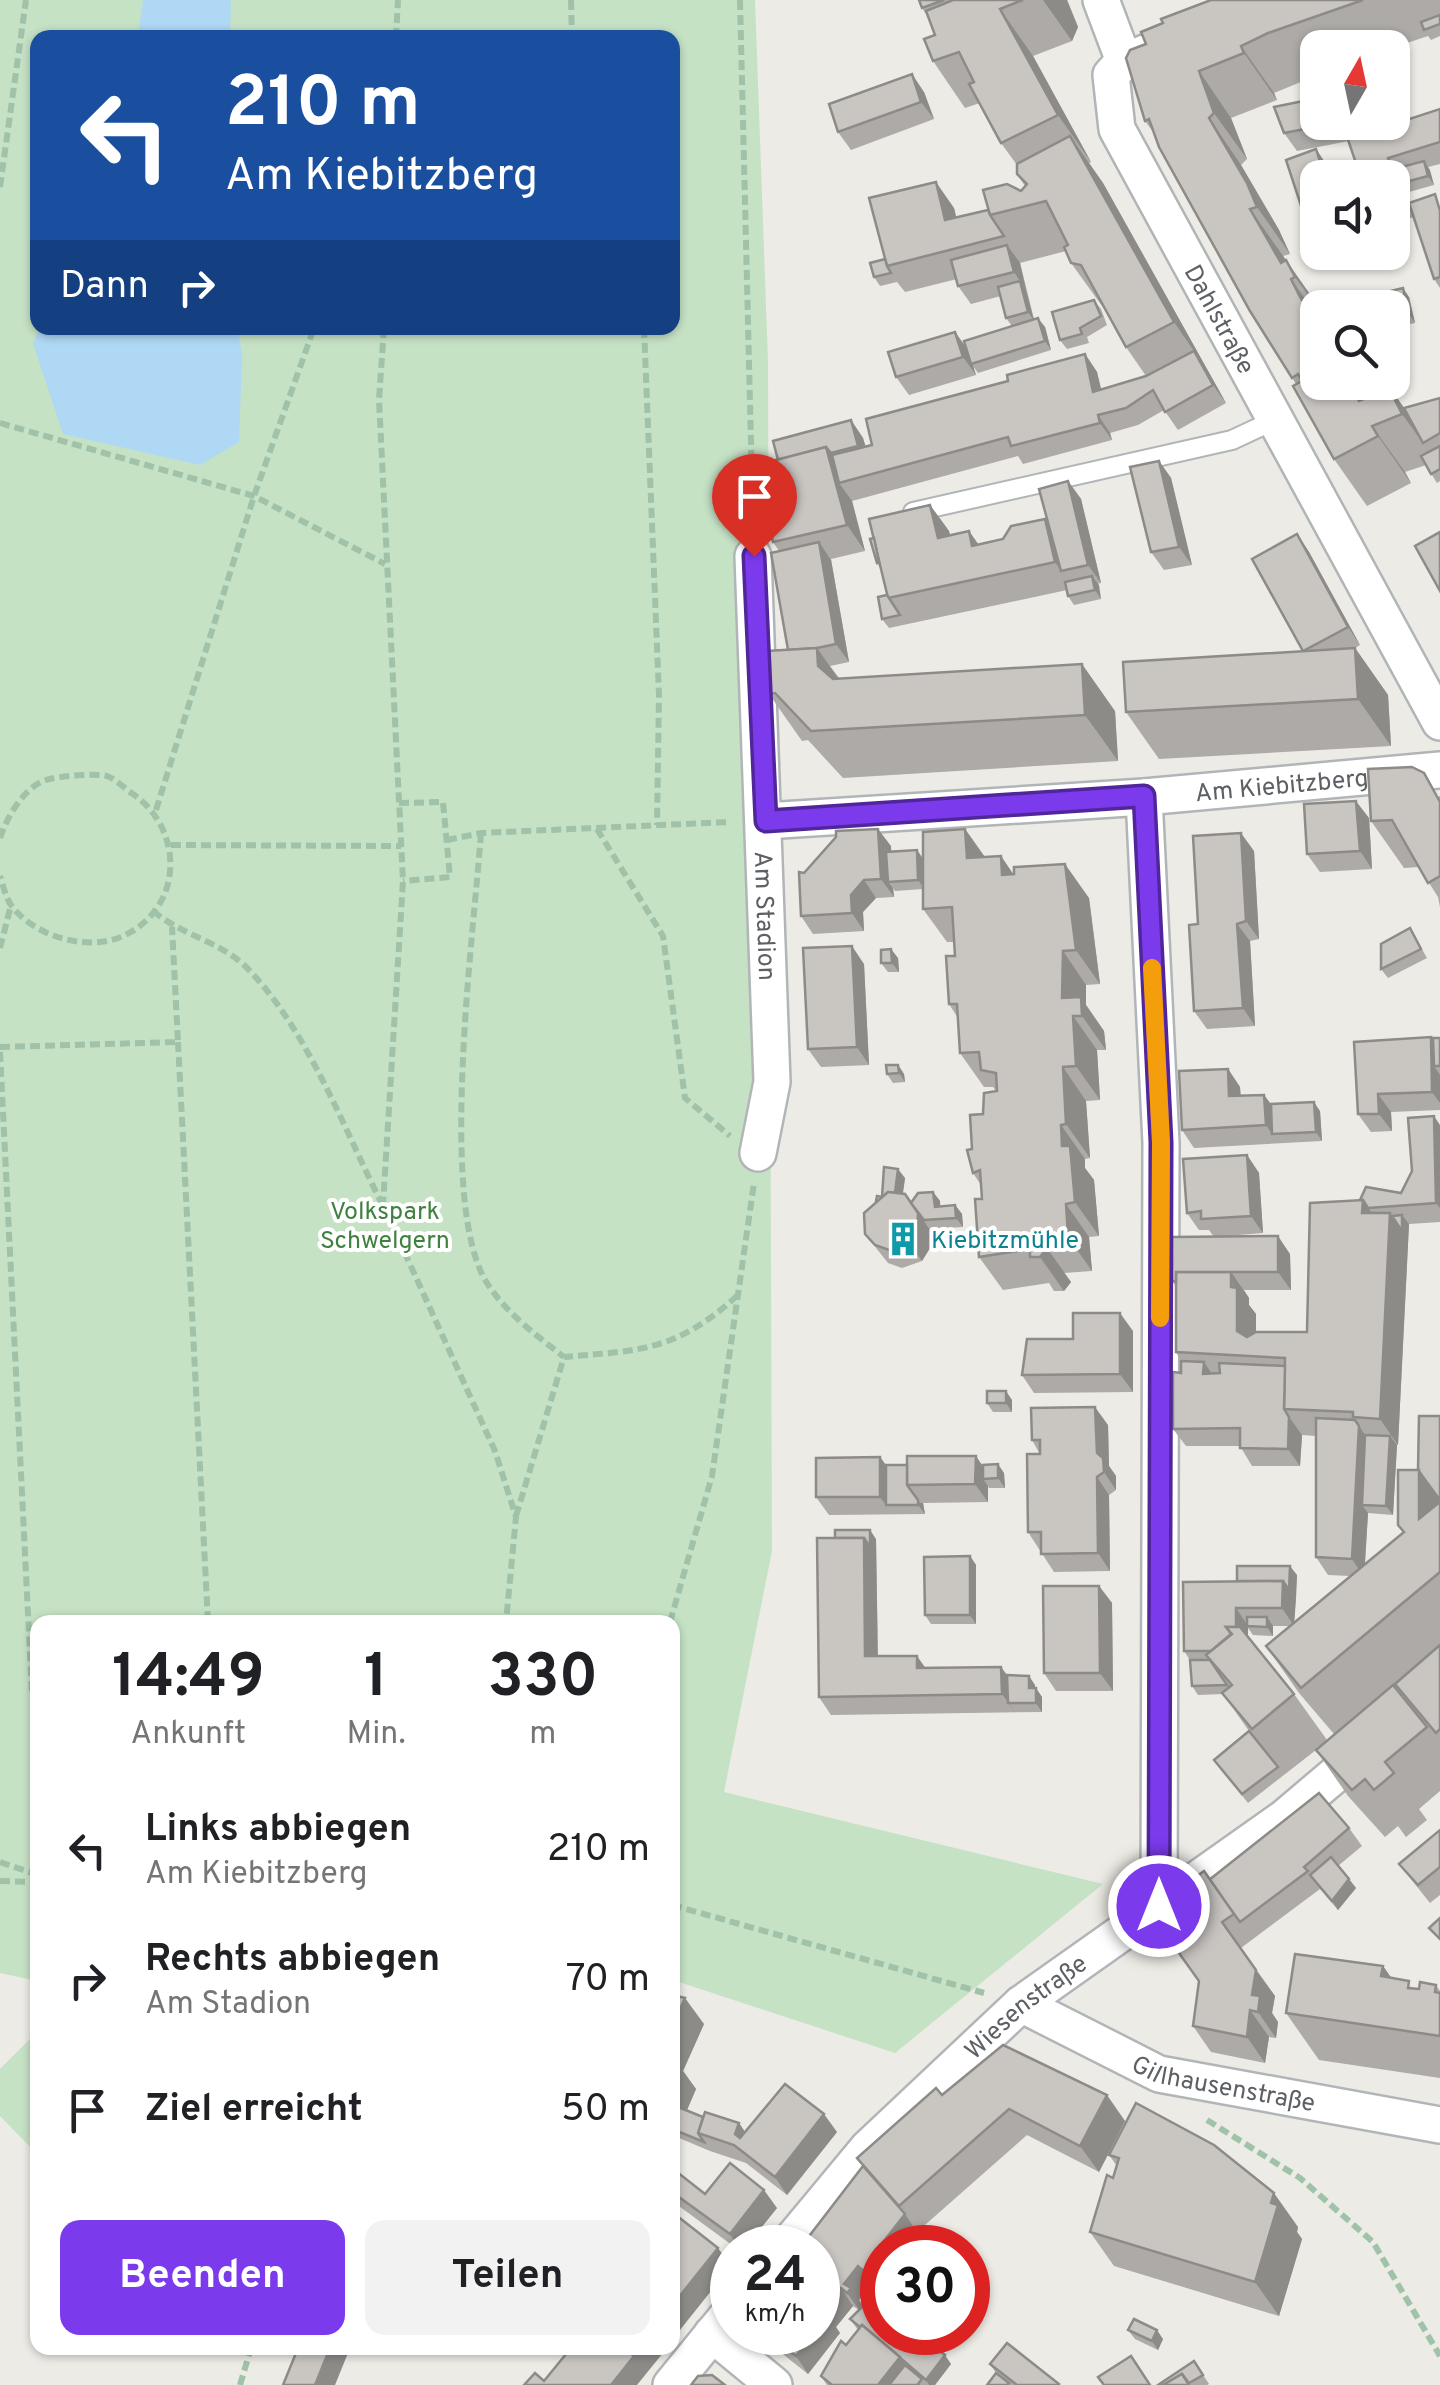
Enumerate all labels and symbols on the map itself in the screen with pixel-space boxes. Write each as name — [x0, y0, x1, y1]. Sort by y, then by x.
north arrow — [1300, 30, 1410, 140]
street label: Dahlstraße — [1175, 260, 1261, 381]
pin — [712, 454, 797, 557]
street label: Am Kiebitzberg — [1194, 764, 1370, 811]
street label: Am Stadion — [745, 850, 781, 981]
park label: Volkspark Schwelgern — [320, 1197, 450, 1258]
building icon: Kiebitzmühle — [884, 1220, 922, 1258]
place label: Kiebitzmühle — [931, 1226, 1079, 1258]
position arrow — [1107, 1854, 1211, 1958]
street label: Wiesenstraße — [959, 1949, 1095, 2068]
street label: Gillhausenstraße — [1125, 2050, 1318, 2121]
speed limit sign: 30 — [860, 2225, 990, 2355]

